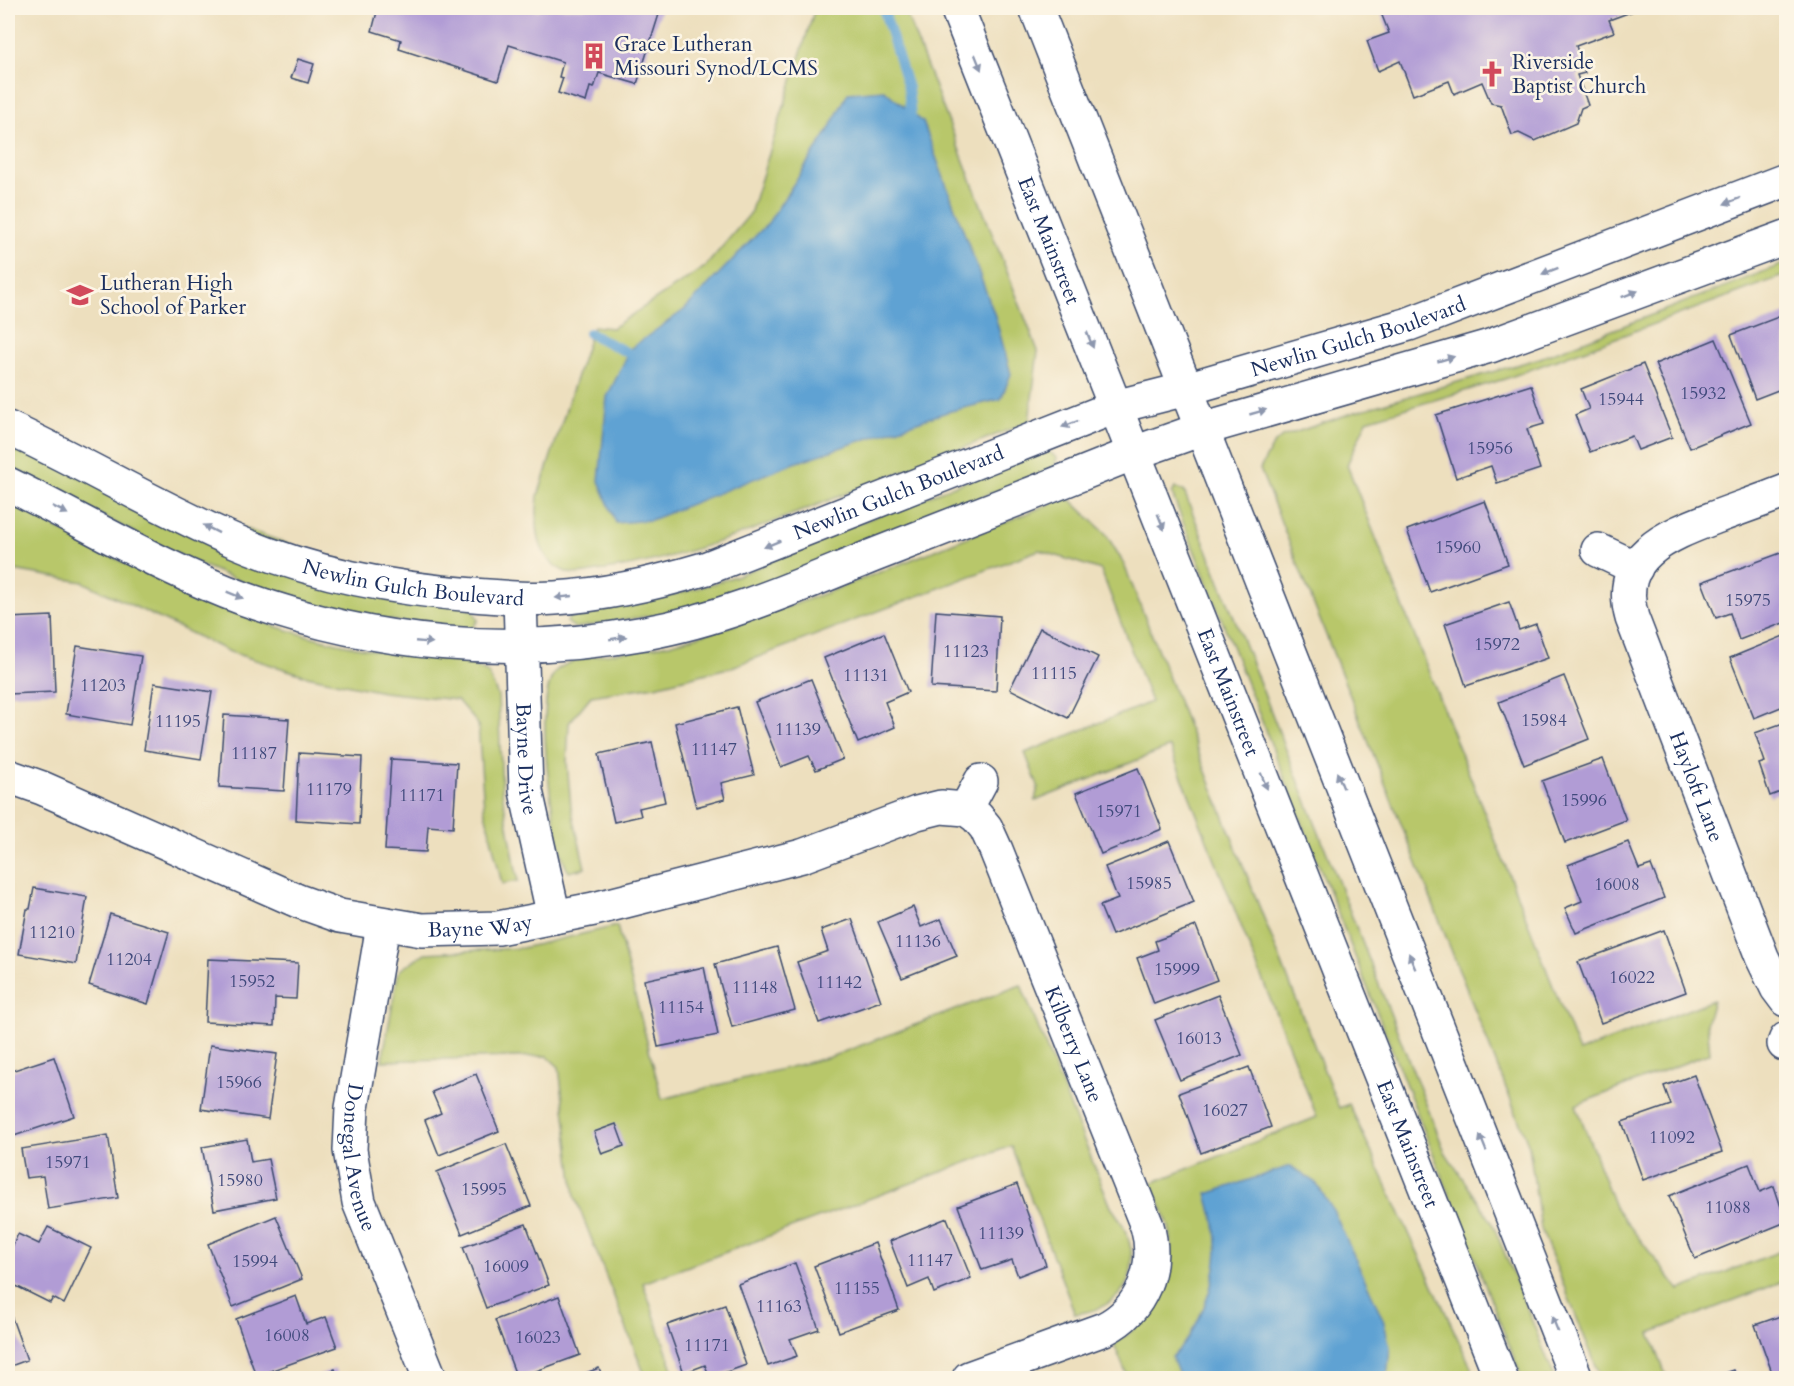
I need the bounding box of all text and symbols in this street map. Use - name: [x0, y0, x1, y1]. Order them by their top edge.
- place label: Grace Lutheran Missouri Synod/LCMS: [614, 30, 818, 83]
- building icon: Grace Lutheran Missouri Synod/LCMS: [579, 41, 609, 71]
- place label: Riverside Baptist Church: [1512, 48, 1647, 101]
- one-way arrow: [974, 53, 984, 71]
- church icon: Riverside Baptist Church: [1477, 59, 1507, 89]
- street label: East Mainstreet: [1011, 172, 1088, 309]
- one-way arrow: [1723, 197, 1741, 206]
- one-way arrow: [1541, 267, 1559, 276]
- place label: Lutheran High School of Parker: [100, 269, 247, 322]
- school or university icon: Lutheran High School of Parker: [65, 280, 95, 310]
- street label: Newlin Gulch Boulevard: [1247, 289, 1470, 384]
- one-way arrow: [1621, 289, 1639, 298]
- one-way arrow: [1085, 332, 1095, 350]
- one-way arrow: [1437, 354, 1455, 363]
- house number: 15932: [1680, 381, 1726, 406]
- house number: 15944: [1598, 387, 1644, 412]
- one-way arrow: [1250, 407, 1268, 416]
- one-way arrow: [1061, 420, 1079, 430]
- house number: 15956: [1467, 436, 1513, 461]
- street label: Newlin Gulch Boulevard: [789, 438, 1008, 547]
- one-way arrow: [52, 505, 69, 515]
- one-way arrow: [1157, 513, 1166, 531]
- one-way arrow: [203, 525, 220, 534]
- house number: 15960: [1435, 535, 1481, 560]
- one-way arrow: [763, 539, 781, 549]
- street label: Newlin Gulch Boulevard: [299, 552, 525, 613]
- house number: 15975: [1725, 588, 1771, 613]
- one-way arrow: [226, 591, 244, 600]
- one-way arrow: [555, 592, 574, 602]
- street label: East Mainstreet: [1190, 624, 1267, 761]
- house number: 15972: [1474, 632, 1520, 657]
- one-way arrow: [609, 633, 628, 642]
- one-way arrow: [414, 637, 433, 647]
- house number: 11123: [943, 639, 989, 664]
- house number: 11115: [1031, 661, 1077, 686]
- house number: 11131: [843, 663, 889, 688]
- house number: 11203: [80, 673, 126, 698]
- street label: Bayne Drive: [509, 702, 545, 818]
- house number: 15984: [1521, 708, 1567, 733]
- house number: 11195: [155, 709, 201, 734]
- house number: 11139: [775, 717, 821, 742]
- street label: Hayloft Lane: [1662, 727, 1731, 846]
- house number: 11147: [691, 737, 737, 762]
- house number: 11187: [231, 741, 277, 766]
- one-way arrow: [1335, 771, 1344, 789]
- one-way arrow: [1259, 773, 1269, 791]
- house number: 11179: [306, 777, 352, 802]
- house number: 11171: [399, 783, 445, 808]
- house number: 15996: [1561, 788, 1607, 813]
- house number: 15971: [1096, 799, 1142, 824]
- house number: 15985: [1126, 871, 1172, 896]
- house number: 16008: [1594, 872, 1640, 897]
- street label: Bayne Way: [427, 907, 535, 944]
- house number: 11210: [29, 920, 75, 945]
- house number: 11136: [895, 929, 941, 954]
- house number: 11204: [106, 947, 152, 972]
- one-way arrow: [1406, 952, 1416, 970]
- house number: 15999: [1154, 957, 1200, 982]
- house number: 16022: [1609, 965, 1655, 990]
- house number: 15952: [229, 969, 275, 994]
- house number: 11142: [816, 970, 862, 995]
- house number: 11148: [732, 975, 778, 1000]
- street label: Kilberry Lane: [1038, 982, 1110, 1107]
- house number: 11154: [658, 995, 704, 1020]
- house number: 16013: [1176, 1026, 1222, 1051]
- house number: 15966: [216, 1070, 262, 1095]
- street label: East Mainstreet: [1370, 1076, 1447, 1212]
- street label: Donegal Avenue: [335, 1081, 384, 1236]
- house number: 16027: [1202, 1098, 1248, 1123]
- house number: 11092: [1649, 1125, 1695, 1150]
- one-way arrow: [1478, 1133, 1488, 1151]
- house number: 15971: [45, 1150, 91, 1175]
- house number: 15980: [217, 1168, 263, 1193]
- house number: 15995: [461, 1177, 507, 1202]
- house number: 11088: [1705, 1195, 1751, 1220]
- house number: 11139: [978, 1221, 1024, 1246]
- house number: 11147: [907, 1248, 953, 1273]
- house number: 15994: [232, 1249, 278, 1274]
- house number: 16009: [483, 1254, 529, 1279]
- house number: 11155: [834, 1276, 880, 1301]
- house number: 11163: [756, 1294, 802, 1319]
- one-way arrow: [1549, 1315, 1559, 1333]
- house number: 16008: [264, 1323, 310, 1348]
- house number: 16023: [515, 1325, 561, 1350]
- house number: 11171: [684, 1333, 730, 1358]

